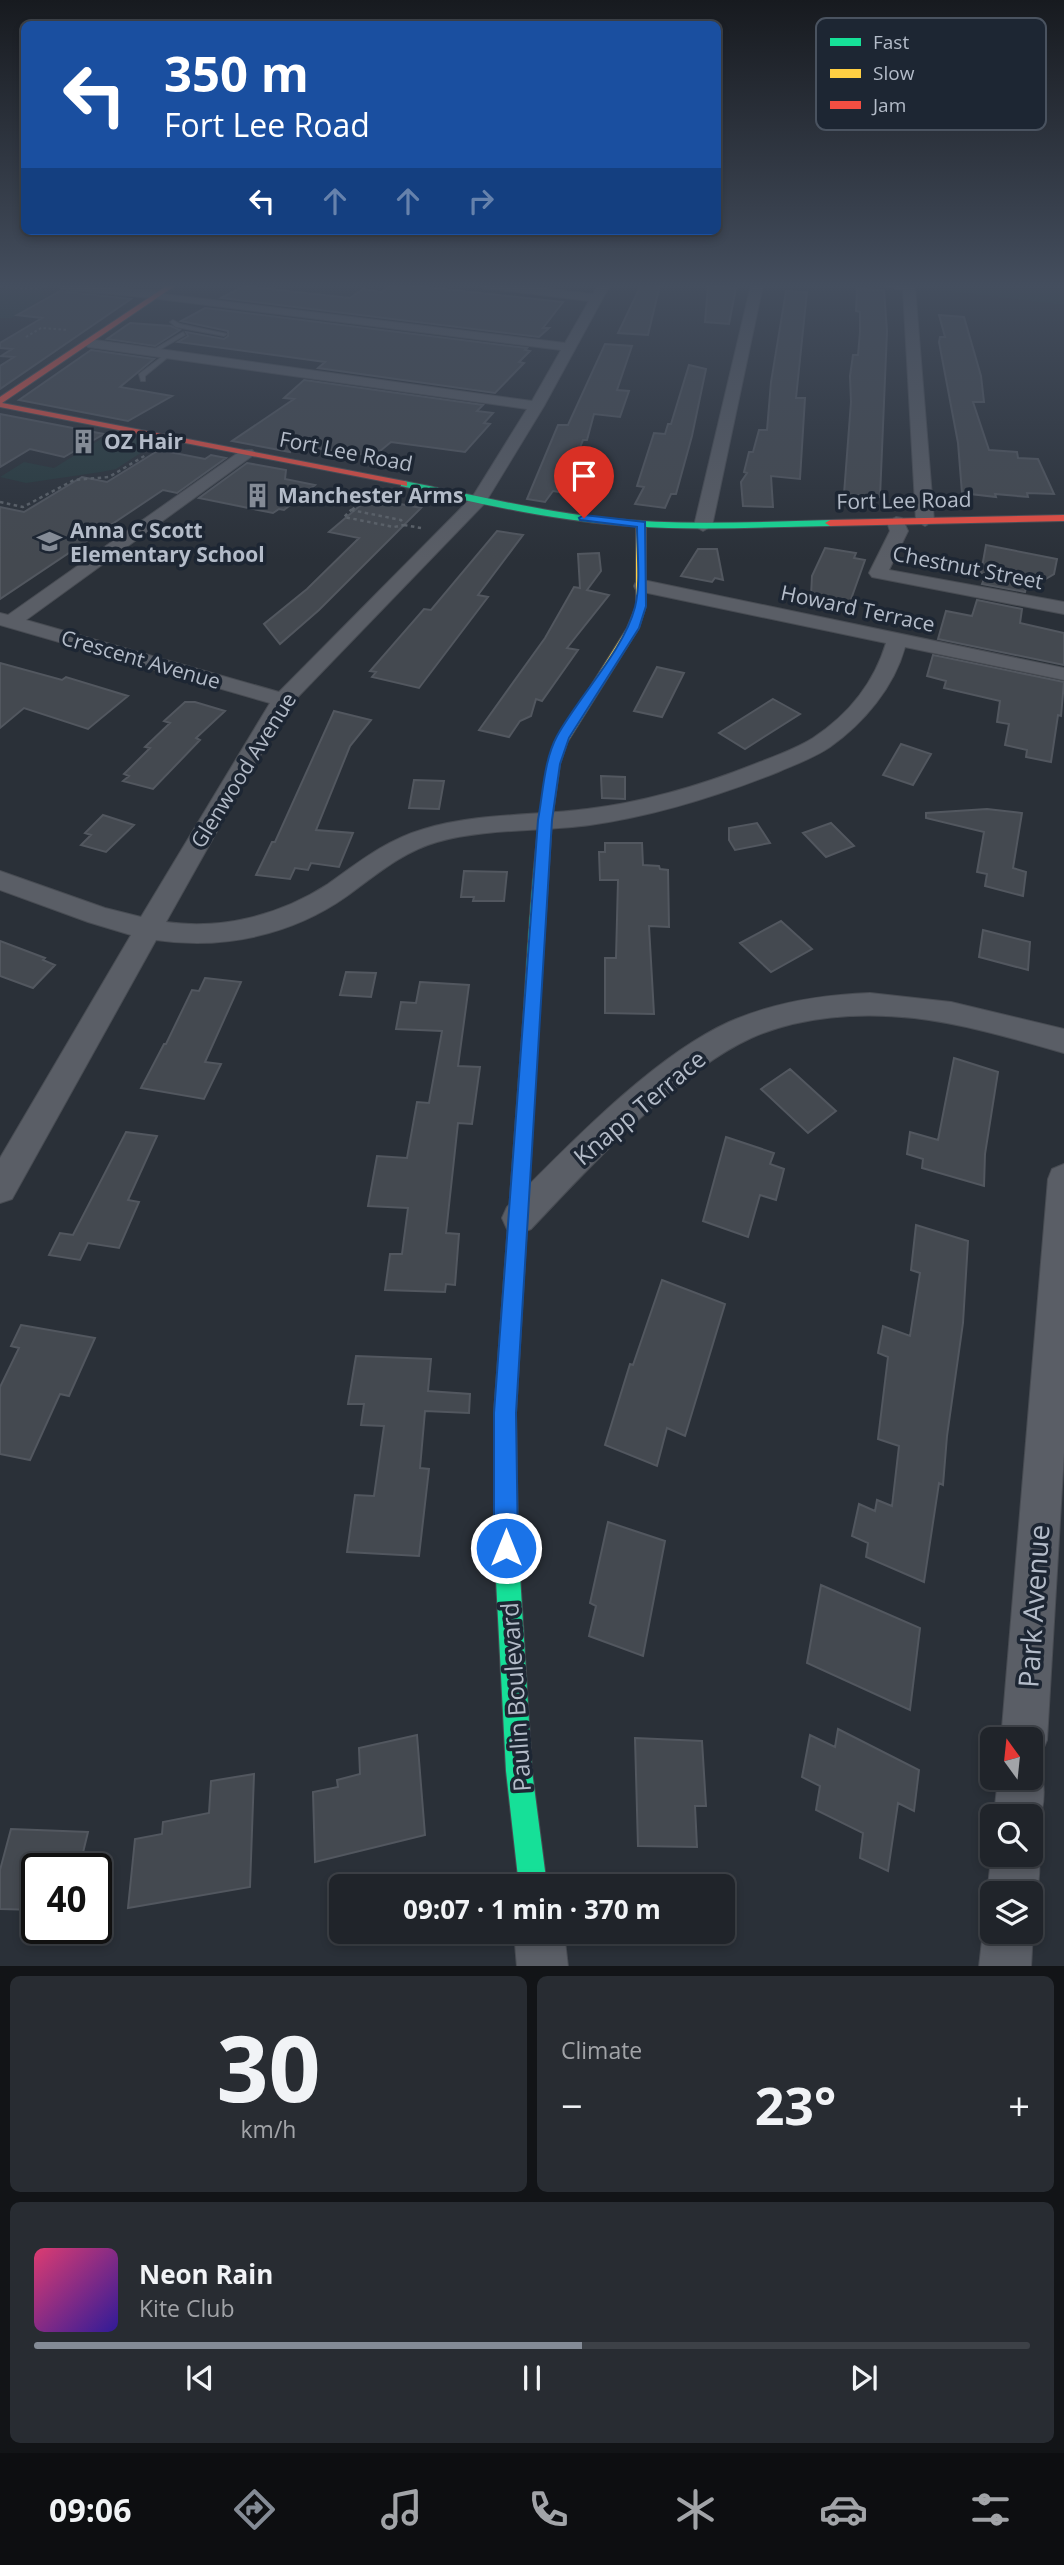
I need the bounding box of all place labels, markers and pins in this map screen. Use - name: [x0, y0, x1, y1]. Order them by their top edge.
- building icon: OZ Hair: [70, 427, 98, 455]
- place label: OZ Hair: [104, 427, 183, 455]
- pin: [554, 446, 614, 518]
- building icon: Manchester Arms: [244, 481, 272, 509]
- place label: Manchester Arms: [278, 481, 463, 509]
- place label: Anna C Scott Elementary School: [70, 516, 265, 568]
- school or university icon: Anna C Scott Elementary School: [36, 528, 64, 556]

